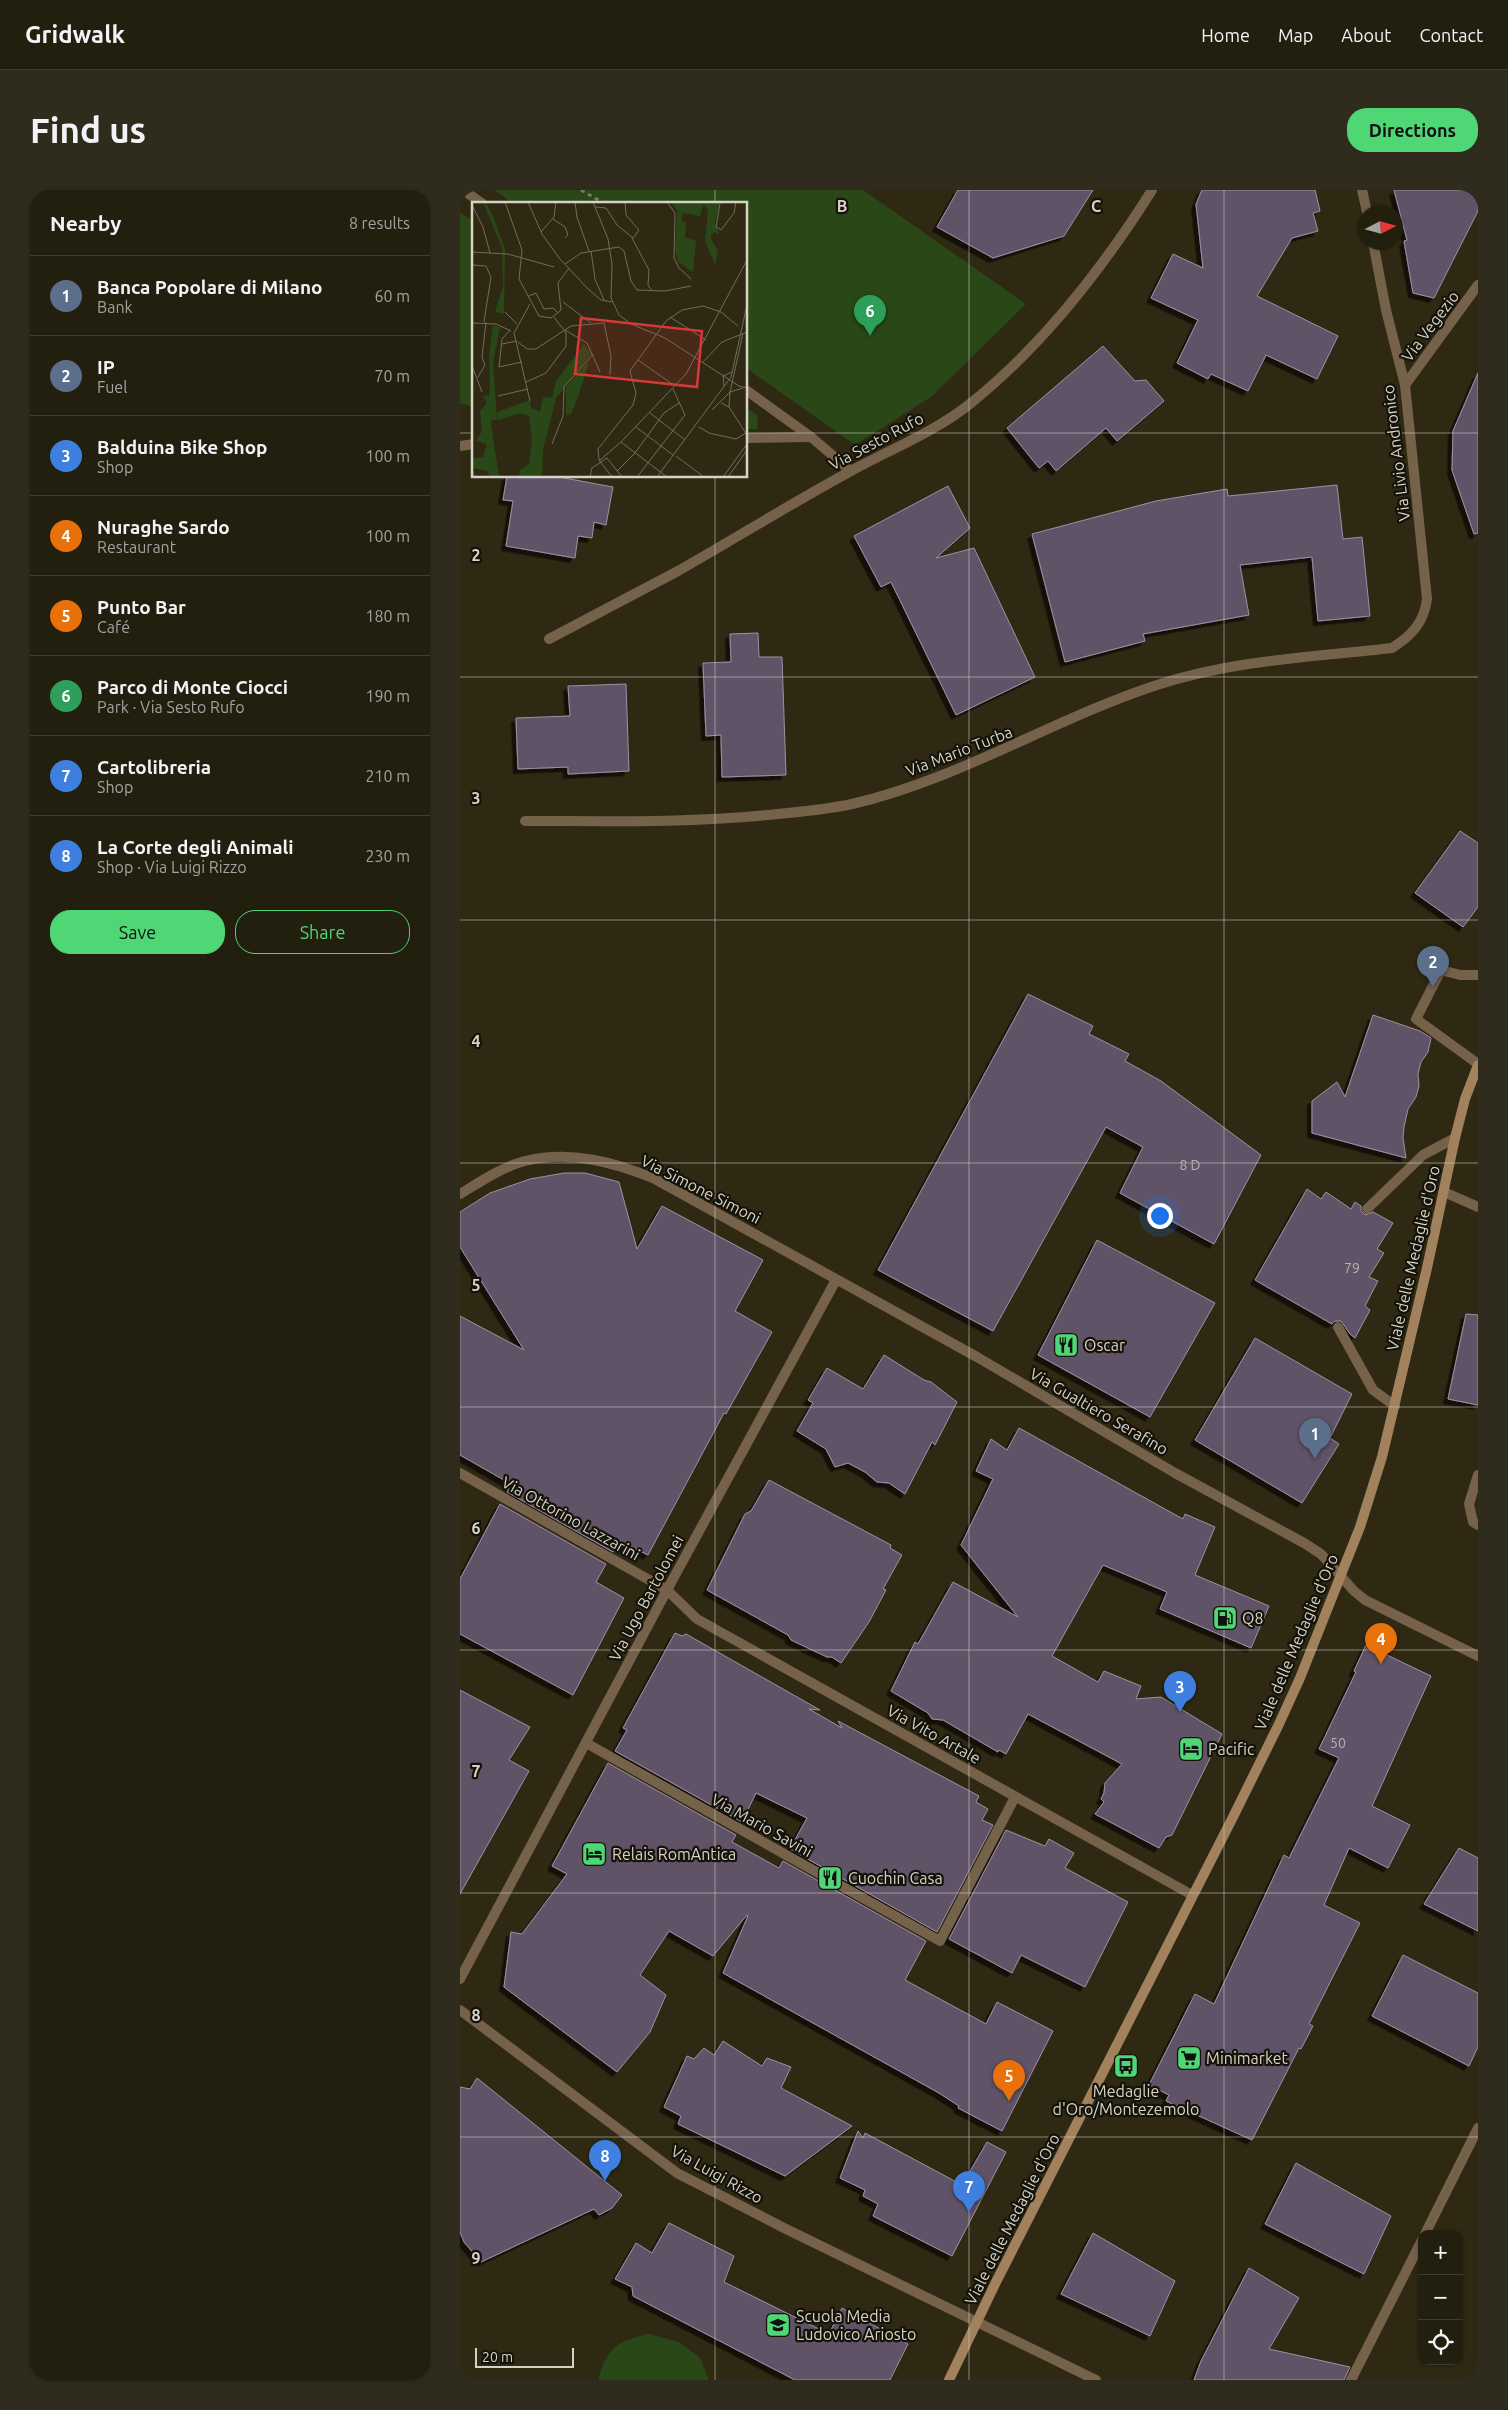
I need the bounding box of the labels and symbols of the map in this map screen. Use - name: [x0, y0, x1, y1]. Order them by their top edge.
- text: B: [837, 197, 847, 215]
- text: C: [1091, 197, 1101, 215]
- inset map: [472, 202, 748, 478]
- north arrow: [1358, 205, 1403, 250]
- street label: Via Vegezio: [1398, 287, 1462, 365]
- pin: 6: [854, 295, 886, 336]
- street label: Via Livio Andronico: [1379, 384, 1413, 522]
- street label: Via Sesto Rufo: [826, 409, 926, 473]
- text: 2: [471, 546, 481, 564]
- street label: Via Mario Turba: [903, 722, 1015, 780]
- text: 3: [471, 789, 481, 807]
- pin: 2: [1417, 946, 1449, 987]
- text: 4: [471, 1032, 481, 1050]
- street label: Via Simone Simoni: [638, 1151, 764, 1227]
- house number: 8 D: [1180, 1157, 1201, 1173]
- street label: Viale delle Medaglie d'Oro: [1383, 1164, 1443, 1352]
- your location: [1147, 1203, 1173, 1229]
- house number: 79: [1344, 1260, 1360, 1276]
- text: 5: [471, 1276, 481, 1294]
- restaurant icon: Oscar: [1053, 1332, 1079, 1358]
- place label: Oscar: [1084, 1336, 1125, 1354]
- street label: Via Gualtiero Serafino: [1027, 1364, 1171, 1458]
- pin: 1: [1299, 1418, 1331, 1459]
- street label: Via Ottorino Lazzarini: [499, 1473, 643, 1563]
- text: 6: [471, 1519, 481, 1537]
- street label: Via Ugo Bartolomei: [605, 1532, 687, 1664]
- street label: Viale delle Medaglie d'Oro: [1251, 1551, 1341, 1733]
- fuel station icon: Q8: [1212, 1605, 1238, 1631]
- place label: Q8: [1242, 1609, 1263, 1627]
- pin: 4: [1365, 1623, 1397, 1664]
- pin: 3: [1164, 1671, 1196, 1712]
- street label: Via Vito Artale: [884, 1701, 984, 1767]
- house number: 50: [1330, 1735, 1346, 1751]
- hotel icon: Pacific: [1178, 1736, 1204, 1762]
- place label: Pacific: [1208, 1740, 1255, 1758]
- text: 7: [471, 1762, 481, 1780]
- street label: Via Mario Savini: [708, 1790, 816, 1860]
- hotel icon: Relais RomAntica: [581, 1841, 607, 1867]
- place label: Relais RomAntica: [612, 1845, 736, 1863]
- restaurant icon: Cuochin Casa: [817, 1865, 843, 1891]
- place label: Cuochin Casa: [848, 1869, 943, 1887]
- text: 8: [471, 2006, 481, 2024]
- supermarket icon: Minimarket: [1176, 2045, 1202, 2071]
- place label: Minimarket: [1206, 2049, 1289, 2067]
- bus stop icon: Medaglie d'Oro/Montezemolo: [1113, 2053, 1139, 2079]
- pin: 5: [993, 2060, 1025, 2101]
- place label: Medaglie d'Oro/Montezemolo: [1053, 2082, 1199, 2118]
- street label: Viale delle Medaglie d'Oro: [961, 2130, 1063, 2308]
- pin: 8: [589, 2140, 621, 2181]
- street label: Via Luigi Rizzo: [668, 2141, 766, 2207]
- pin: 7: [953, 2171, 985, 2212]
- text: 9: [471, 2249, 481, 2267]
- place label: Scuola Media Ludovico Ariosto: [796, 2307, 916, 2343]
- school or university icon: Scuola Media Ludovico Ariosto: [765, 2312, 791, 2338]
- scale bar: [475, 2345, 574, 2368]

